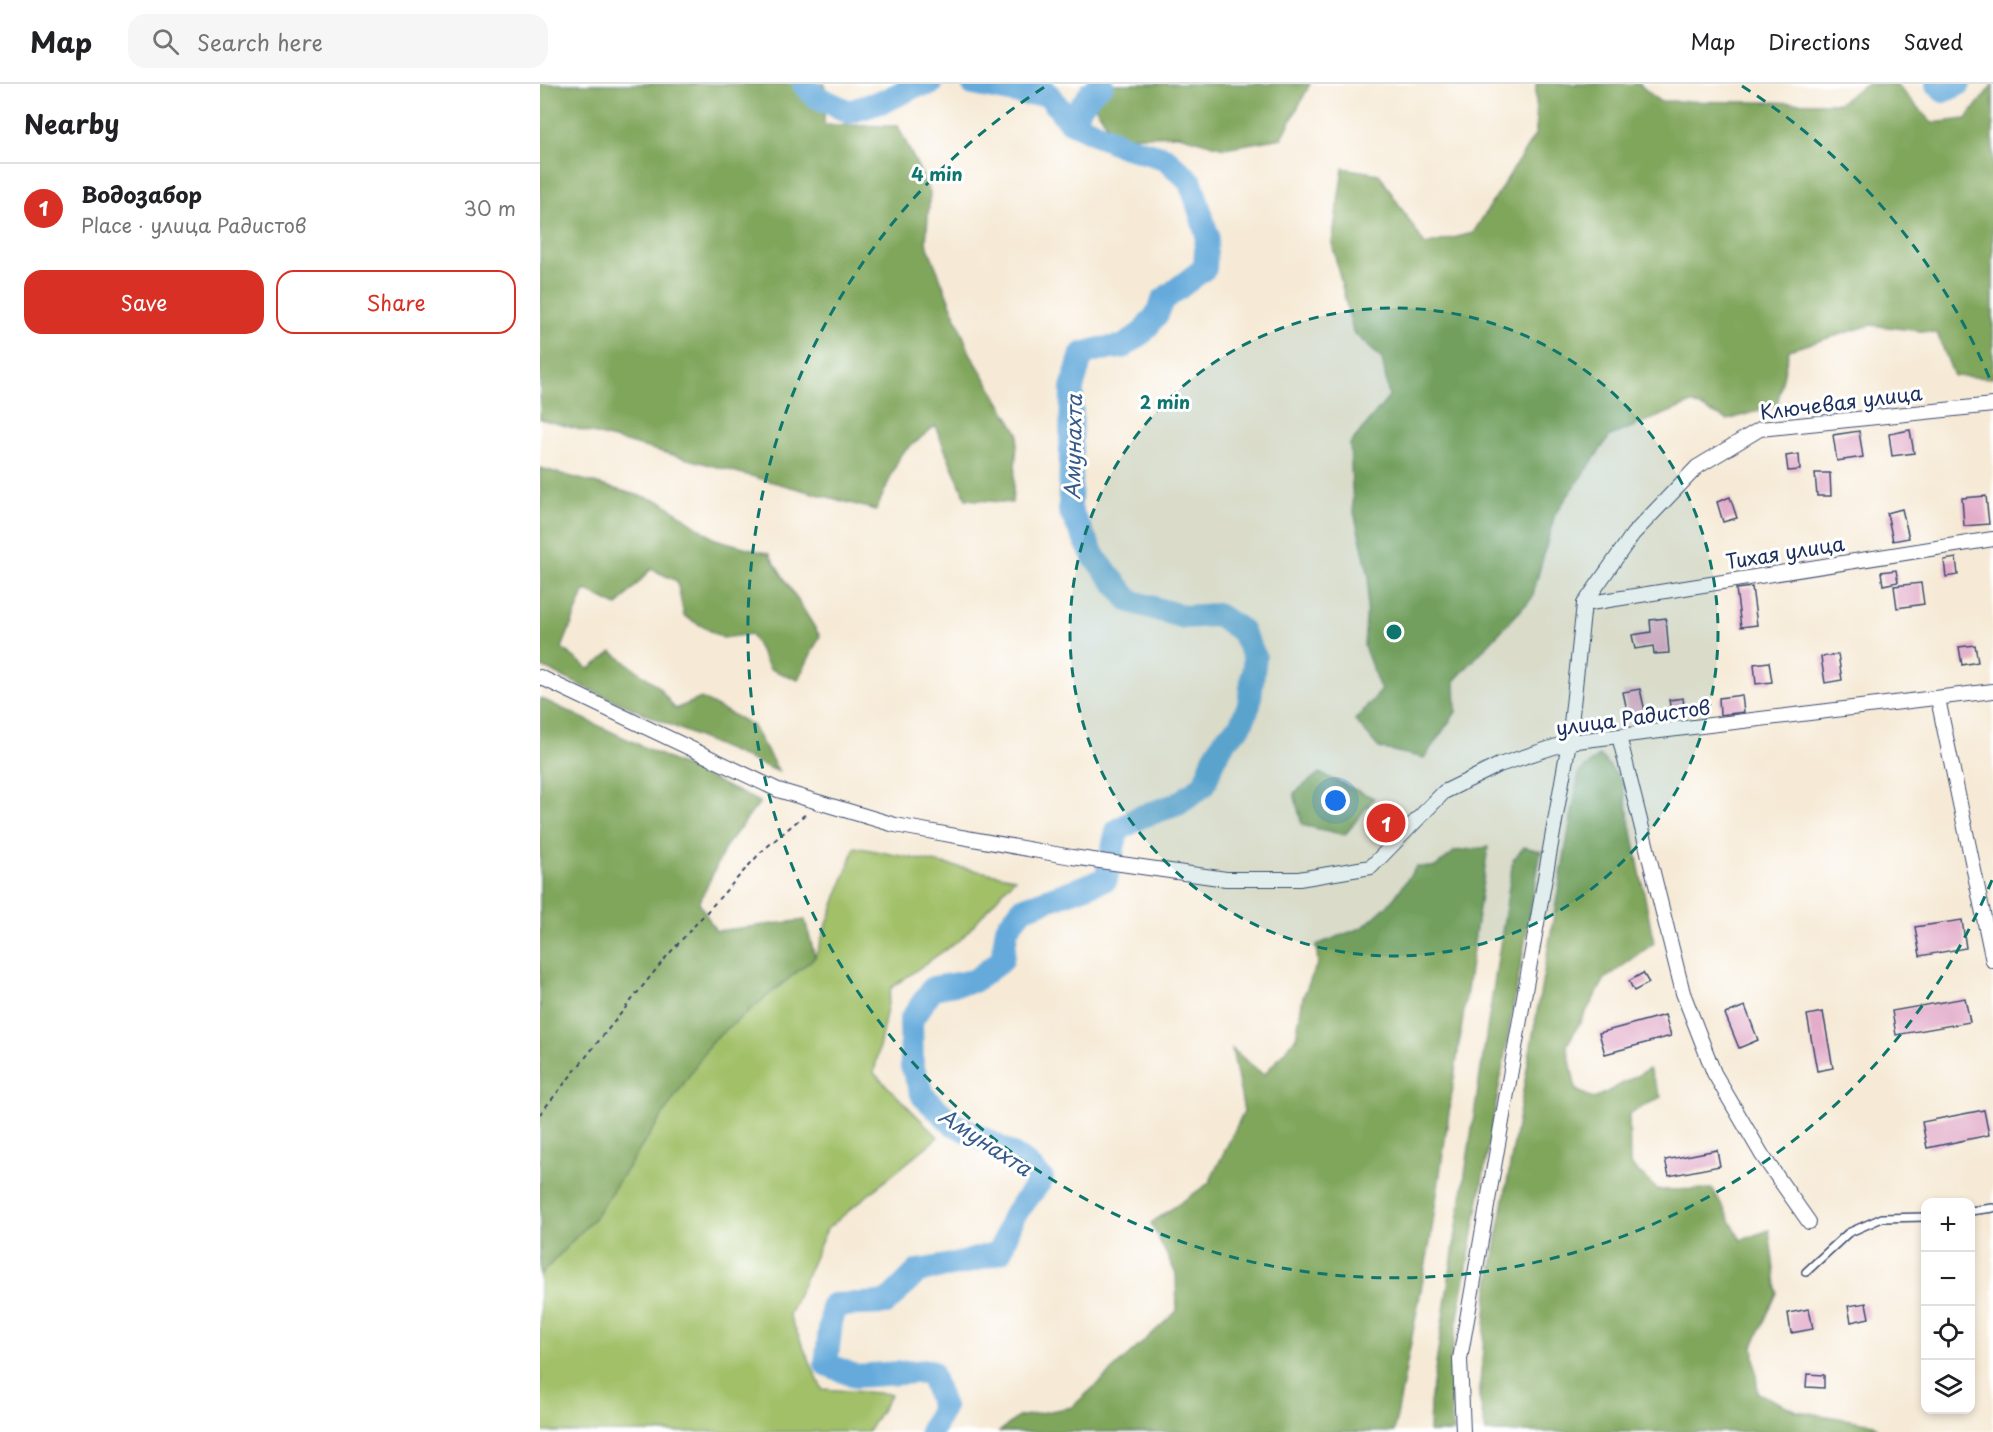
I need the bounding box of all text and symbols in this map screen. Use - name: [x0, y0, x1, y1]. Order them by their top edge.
- search box: [128, 14, 548, 68]
- text: Map: [30, 20, 92, 63]
- icon: search: [149, 25, 182, 58]
- text: Search here: [197, 25, 323, 58]
- text: Map: [1690, 25, 1735, 57]
- text: Directions: [1768, 25, 1870, 57]
- text: Saved: [1903, 25, 1963, 57]
- text: Nearby: [24, 104, 119, 143]
- text: 4 min: [911, 160, 963, 187]
- text: Водозабор: [81, 177, 202, 210]
- text: 1: [39, 193, 48, 223]
- text: 30 m: [463, 193, 516, 223]
- text: Place · улица Радистов: [81, 210, 306, 240]
- button: Save: [24, 270, 264, 334]
- button: Share: [276, 270, 516, 334]
- street label: Ключевая улица: [1758, 377, 1924, 427]
- text: 2 min: [1140, 388, 1190, 415]
- water label: Амунахта: [1055, 393, 1089, 500]
- street label: Тихая улица: [1723, 528, 1847, 576]
- centre of rings: [1384, 622, 1404, 642]
- street label: улица Радистов: [1554, 691, 1712, 743]
- your location: [1321, 786, 1350, 815]
- pin: 1: [1366, 800, 1406, 846]
- water label: Амунахта: [933, 1099, 1039, 1183]
- map controls: [1921, 1198, 1975, 1414]
- button: +: [1921, 1198, 1975, 1252]
- button: −: [1921, 1252, 1975, 1306]
- button: locate: [1921, 1306, 1975, 1360]
- button: layers: [1921, 1360, 1975, 1414]

